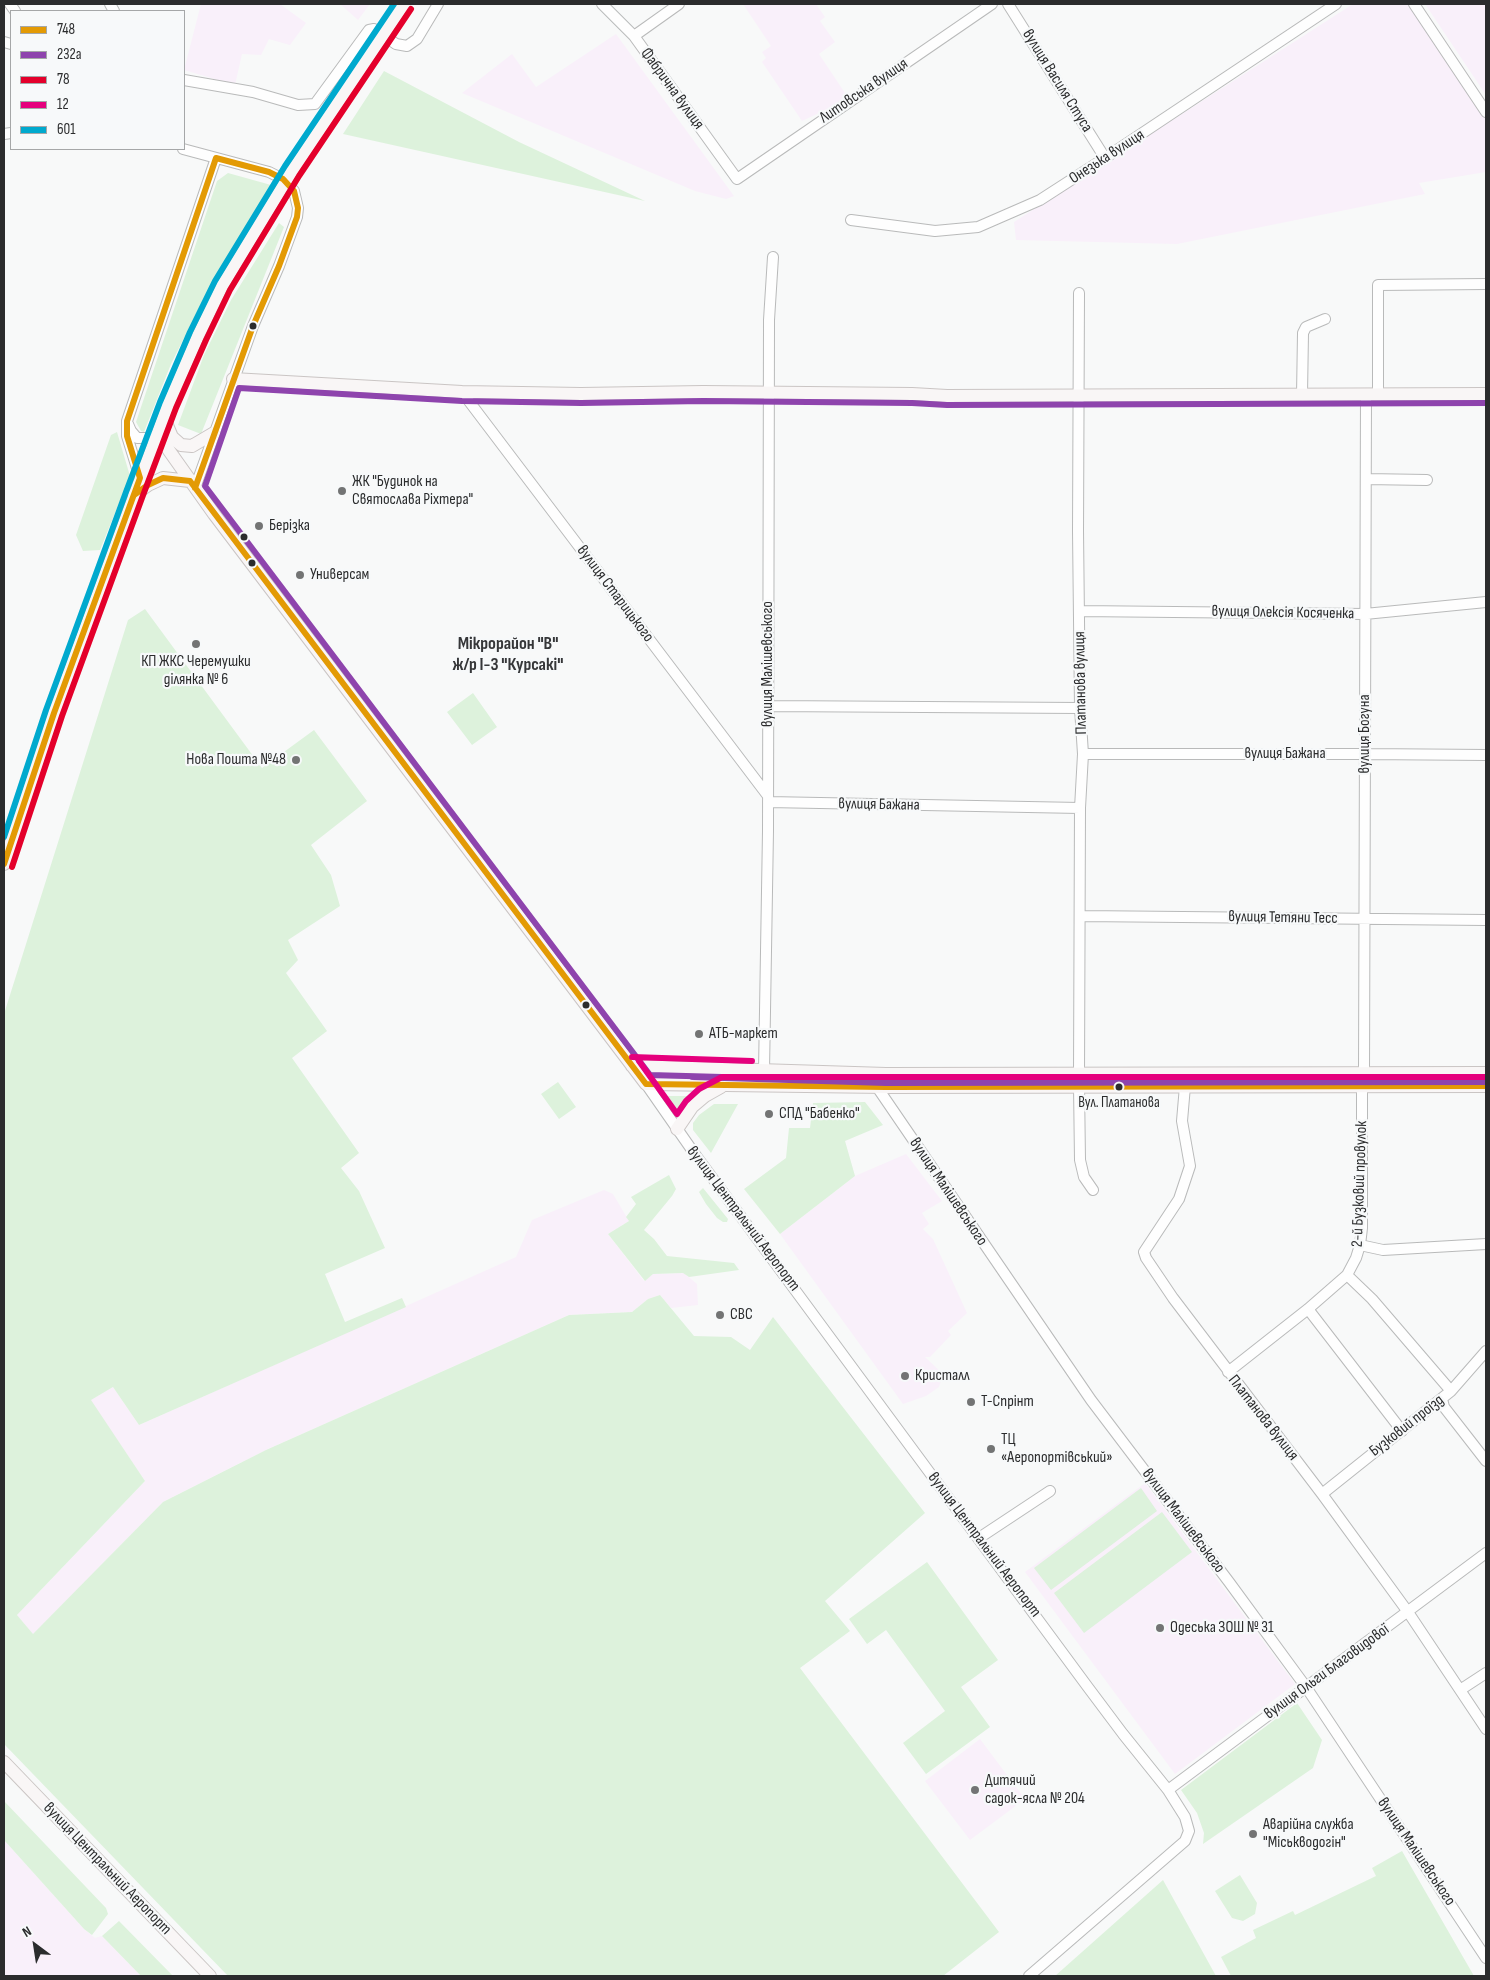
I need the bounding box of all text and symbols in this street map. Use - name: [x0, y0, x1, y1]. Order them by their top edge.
- legend: [10, 10, 185, 150]
- text: 748: [57, 20, 75, 39]
- street label: вулиця Василя Стуса: [1018, 26, 1096, 136]
- text: 232а: [57, 45, 81, 64]
- street label: Фабрична вулиця: [636, 45, 708, 133]
- street label: Литовська вулиця: [816, 54, 912, 128]
- text: 78: [57, 70, 70, 89]
- text: 12: [57, 95, 69, 114]
- text: 601: [57, 120, 76, 139]
- street label: Онезька вулиця: [1066, 126, 1148, 188]
- unlabelled marker: [248, 321, 258, 331]
- place label: ЖК "Будинок на Святослава Ріхтера": [352, 472, 473, 510]
- marker: ЖК "Будинок на Святослава Ріхтера": [336, 485, 348, 497]
- place label: Берізка: [269, 516, 310, 536]
- marker: Берізка: [253, 520, 265, 532]
- unlabelled marker: [239, 532, 249, 542]
- street label: вулиця Старицького: [572, 542, 658, 646]
- unlabelled marker: [247, 558, 257, 568]
- place label: Универсам: [310, 565, 369, 585]
- marker: Универсам: [294, 569, 306, 581]
- street label: вулиця Малішевського: [758, 601, 778, 727]
- street label: вулиця Олексія Косяченка: [1212, 602, 1354, 624]
- street label: Платанова вулиця: [1071, 631, 1091, 735]
- district label: Мікрорайон "В" ж/р I-3 "Курсакі": [453, 633, 563, 676]
- marker: КП ЖКС Черемушки ділянка № 6: [190, 638, 202, 650]
- place label: КП ЖКС Черемушки ділянка № 6: [141, 652, 251, 690]
- street label: вулиця Богуна: [1355, 694, 1375, 774]
- street label: вулиця Бажана: [1244, 744, 1326, 764]
- place label: Нова Пошта №48: [186, 750, 286, 770]
- marker: Нова Пошта №48: [290, 754, 302, 766]
- street label: вулиця Бажана: [838, 795, 920, 815]
- street label: вулиця Тетяни Тесс: [1228, 907, 1338, 929]
- unlabelled marker: [581, 1000, 591, 1010]
- place label: АТБ-маркет: [709, 1024, 778, 1044]
- marker: АТБ-маркет: [693, 1028, 705, 1040]
- marker: Вул. Платанова: [1114, 1082, 1124, 1092]
- place label: Вул. Платанова: [1078, 1094, 1160, 1112]
- place label: СПД "Бабенко": [779, 1104, 860, 1124]
- marker: СПД "Бабенко": [763, 1108, 775, 1120]
- street label: 2-й Бузковий провулок: [1348, 1120, 1372, 1248]
- street label: вулиця Малішевського: [905, 1134, 991, 1250]
- street label: вулиця Центральний Аеропорт: [682, 1143, 804, 1295]
- place label: СВС: [730, 1305, 753, 1325]
- marker: СВС: [714, 1309, 726, 1321]
- place label: Кристалл: [915, 1366, 970, 1386]
- marker: Кристалл: [899, 1370, 911, 1382]
- street label: Платанова вулиця: [1224, 1371, 1302, 1465]
- street label: Бузковий проїзд: [1366, 1391, 1448, 1461]
- place label: Т-Спрінт: [981, 1392, 1034, 1412]
- marker: Т-Спрінт: [965, 1396, 977, 1408]
- place label: ТЦ «Аеропортівський»: [1001, 1430, 1113, 1468]
- marker: ТЦ «Аеропортівський»: [985, 1443, 997, 1455]
- street label: вулиця Малішевського: [1137, 1465, 1229, 1577]
- street label: вулиця Центральний Аеропорт: [923, 1469, 1045, 1621]
- place label: Одеська ЗОШ № 31: [1170, 1618, 1274, 1638]
- street label: вулиця Ольги Благовидової: [1261, 1620, 1393, 1724]
- marker: Одеська ЗОШ № 31: [1154, 1622, 1166, 1634]
- place label: Дитячий садок-ясла № 204: [985, 1771, 1085, 1809]
- marker: Дитячий садок-ясла № 204: [969, 1784, 981, 1796]
- street label: вулиця Малішевського: [1373, 1794, 1459, 1910]
- street label: вулиця Центральний Аеропорт: [39, 1799, 175, 1939]
- place label: Аварійна служба "Міськводогін": [1263, 1815, 1354, 1853]
- marker: Аварійна служба "Міськводогін": [1247, 1828, 1259, 1840]
- north arrow: [10, 1920, 60, 1970]
- text: N: [19, 1923, 35, 1941]

